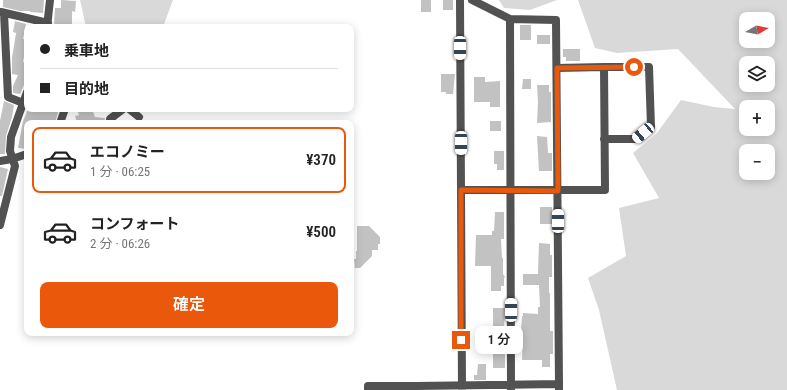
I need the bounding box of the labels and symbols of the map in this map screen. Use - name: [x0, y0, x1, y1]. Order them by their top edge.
- north arrow: [739, 12, 775, 48]
- car: [454, 36, 466, 60]
- route start: [625, 58, 643, 76]
- car: [630, 121, 656, 145]
- car: [455, 131, 467, 155]
- car: [552, 209, 564, 233]
- car: [505, 298, 517, 322]
- callout: 1 分: [475, 326, 523, 354]
- route end: [452, 331, 470, 349]

